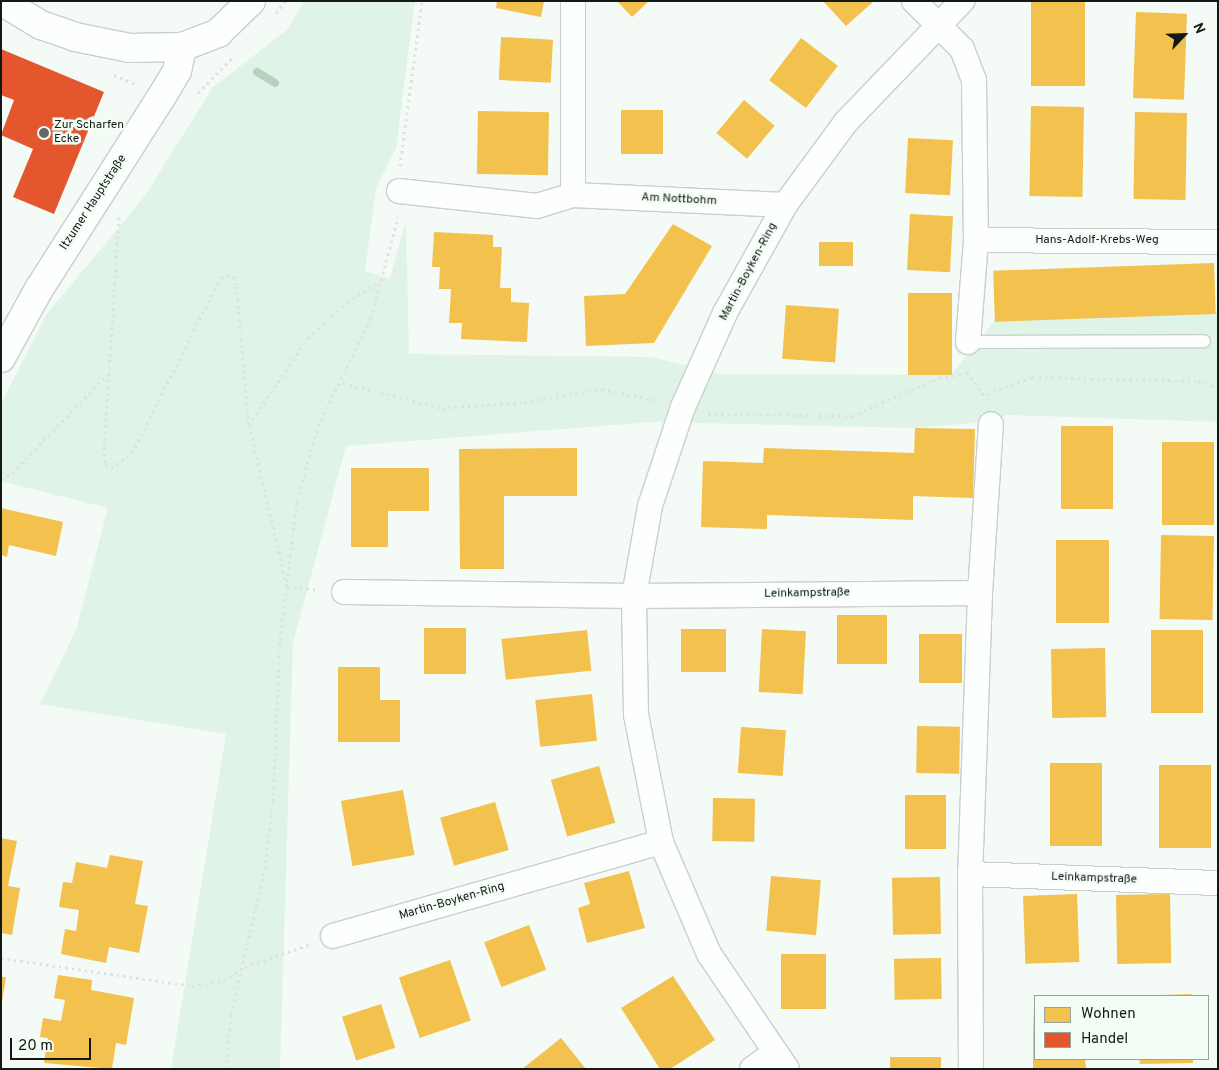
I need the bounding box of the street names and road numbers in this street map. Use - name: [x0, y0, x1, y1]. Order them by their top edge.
- street label: Itzumer Hauptstraße: [58, 153, 130, 253]
- street label: Am Nottbohm: [641, 191, 717, 209]
- street label: Martin-Boyken-Ring: [717, 220, 781, 324]
- street label: Hans-Adolf-Krebs-Weg: [1035, 234, 1159, 248]
- street label: Leinkampstraße: [764, 586, 850, 602]
- street label: Leinkampstraße: [1051, 870, 1137, 888]
- street label: Martin-Boyken-Ring: [398, 880, 506, 924]

